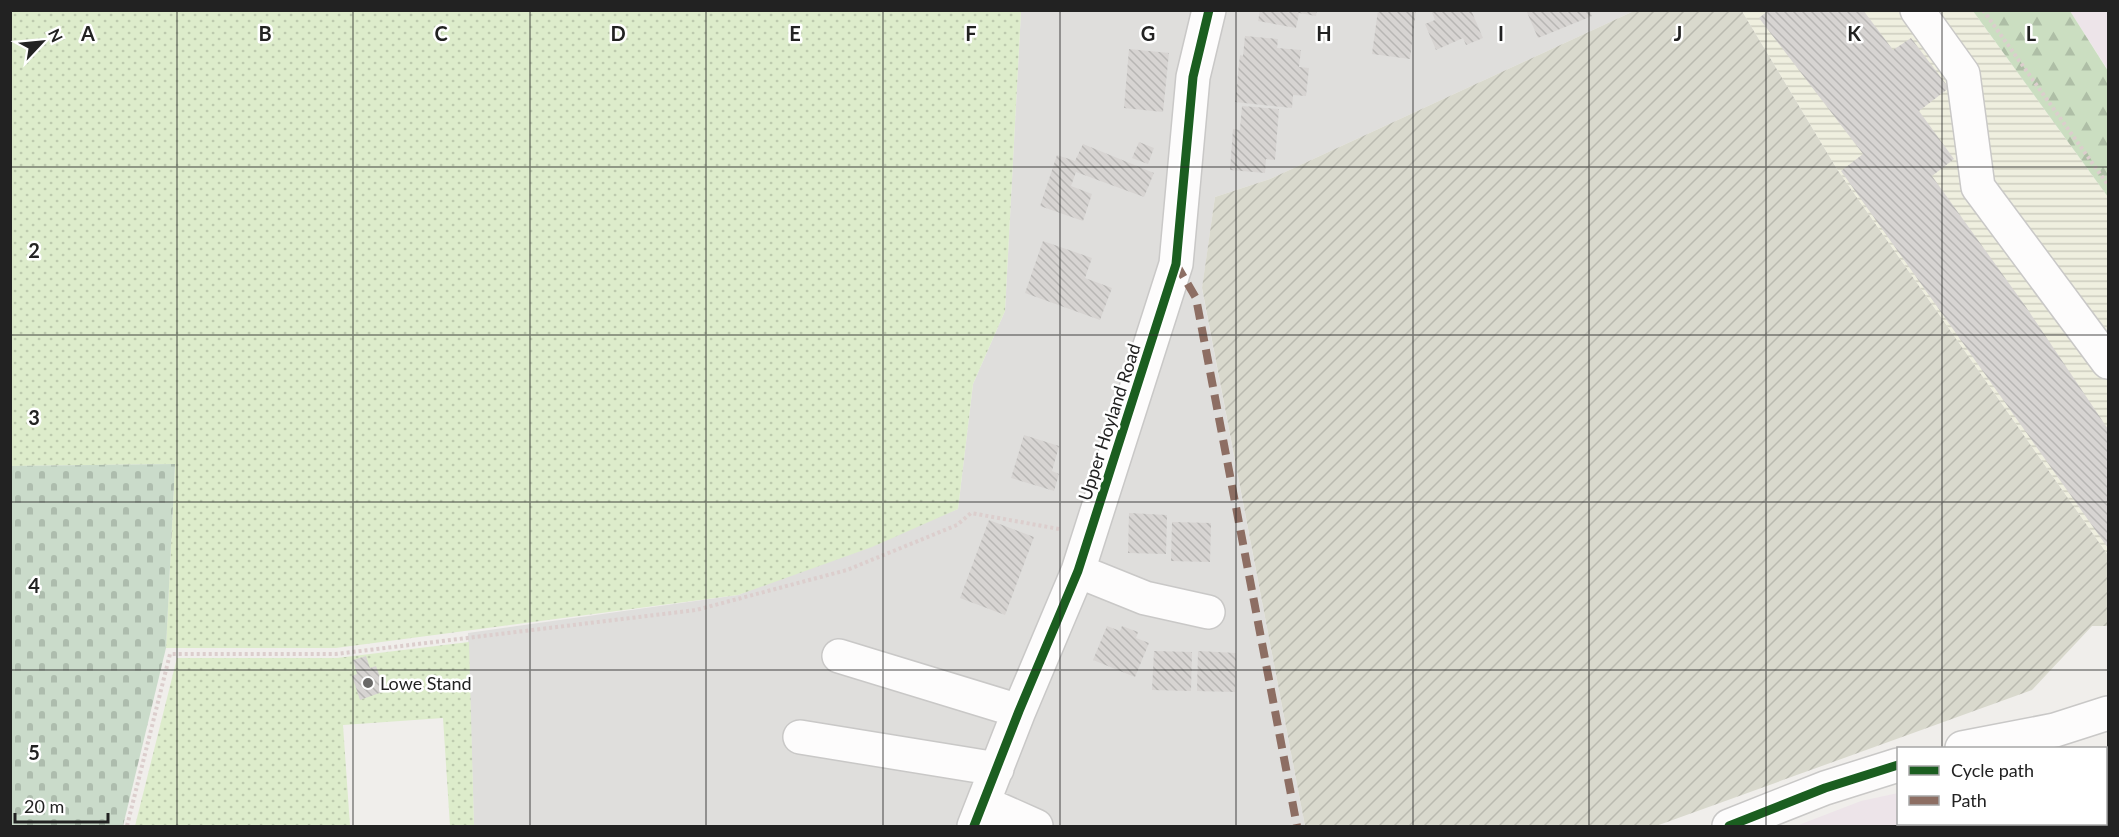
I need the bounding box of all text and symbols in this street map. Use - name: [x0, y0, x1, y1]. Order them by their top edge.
- north arrow: [12, 12, 72, 72]
- text: A: [80, 21, 95, 45]
- text: B: [258, 21, 272, 45]
- text: C: [434, 21, 448, 45]
- text: D: [610, 21, 626, 45]
- text: E: [789, 21, 801, 45]
- text: F: [965, 21, 977, 45]
- text: G: [1141, 21, 1155, 45]
- text: H: [1316, 21, 1332, 45]
- text: I: [1498, 21, 1504, 45]
- text: J: [1674, 21, 1682, 45]
- text: K: [1847, 21, 1861, 45]
- text: L: [2026, 21, 2037, 45]
- text: N: [45, 26, 67, 45]
- text: 2: [28, 238, 40, 262]
- street label: Upper Hoyland Road: [1073, 341, 1145, 503]
- text: 3: [28, 405, 40, 429]
- text: 4: [28, 573, 40, 597]
- place label: Lowe Stand: [380, 672, 472, 694]
- marker: Lowe Stand: [361, 676, 375, 690]
- text: 5: [28, 740, 40, 764]
- legend: [1897, 747, 2107, 825]
- text: Cycle path: [1951, 759, 2034, 781]
- scale bar: [15, 786, 108, 824]
- text: Path: [1951, 789, 1987, 811]
- text: 20 m: [24, 795, 64, 817]

